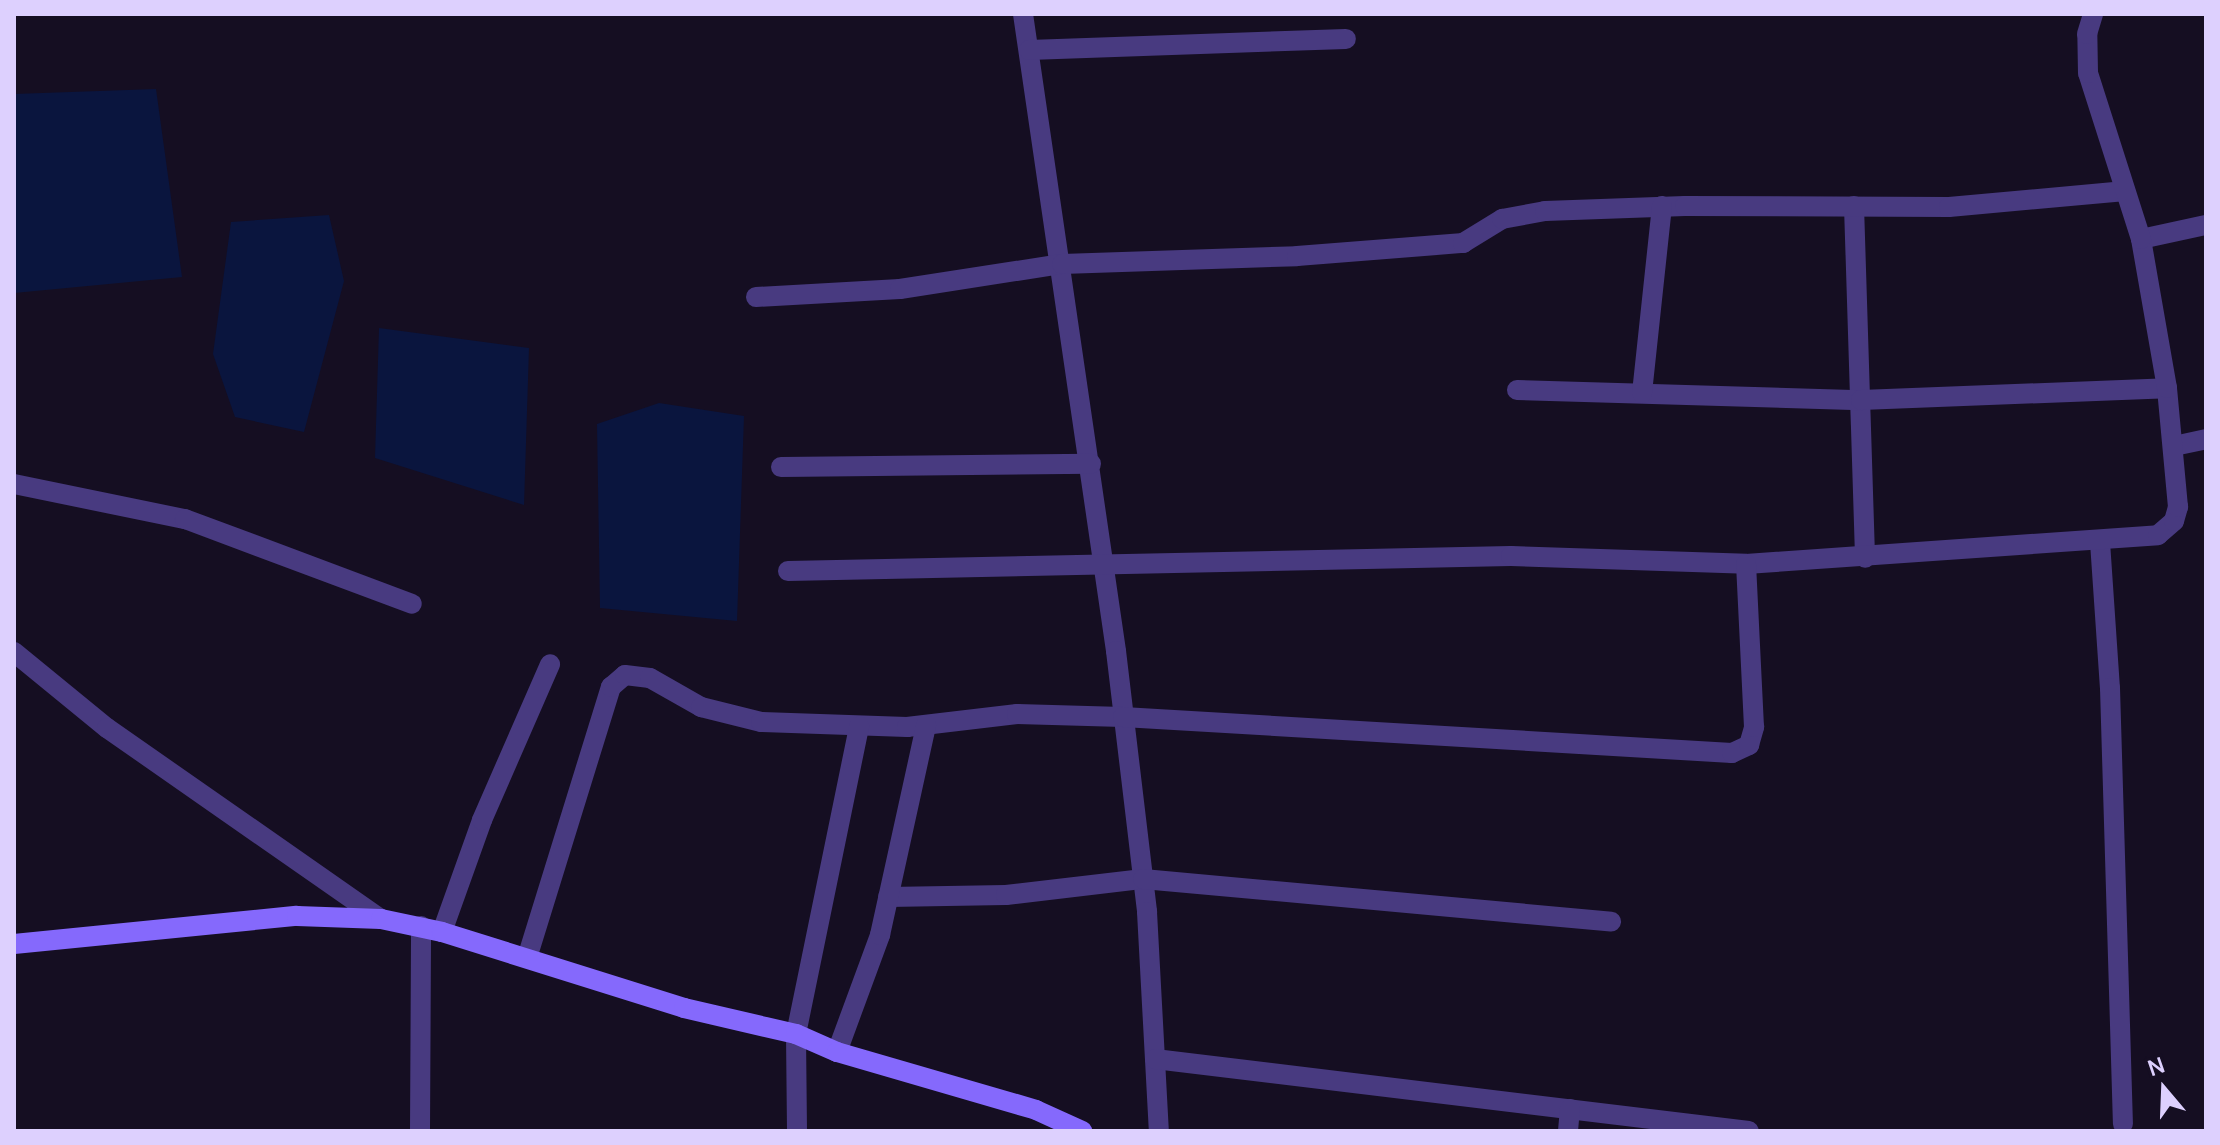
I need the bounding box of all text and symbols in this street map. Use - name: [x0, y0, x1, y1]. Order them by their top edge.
- north arrow: [2124, 1049, 2204, 1129]
- text: N: [2144, 1050, 2169, 1083]

